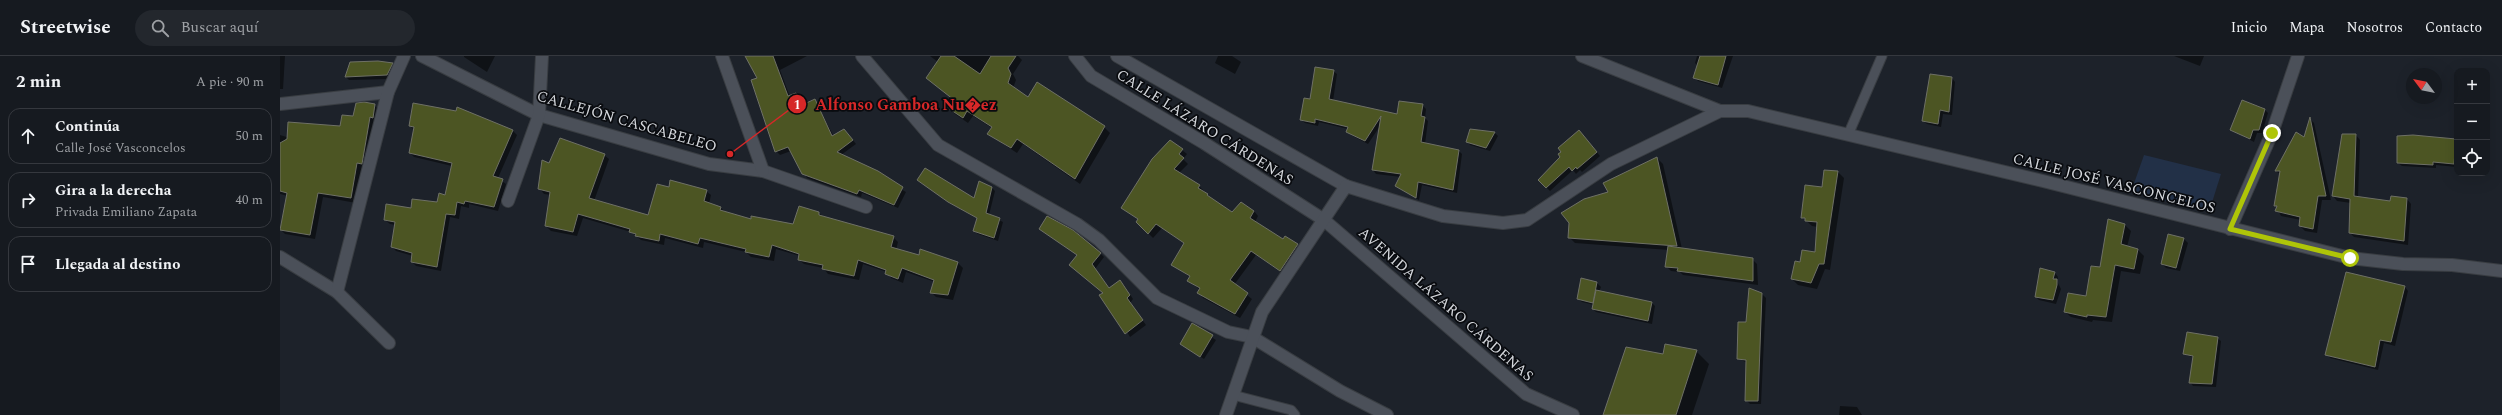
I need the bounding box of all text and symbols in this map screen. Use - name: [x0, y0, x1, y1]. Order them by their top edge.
- search box: [135, 10, 415, 46]
- text: Streetwise: [20, 13, 111, 42]
- text: Buscar aquí: [181, 16, 259, 39]
- icon: search: [149, 17, 171, 39]
- text: Inicio: [2231, 17, 2267, 38]
- text: Mapa: [2289, 17, 2324, 38]
- text: Nosotros: [2346, 17, 2403, 38]
- text: Contacto: [2425, 17, 2482, 38]
- street label: CALLE LÁZARO CÁRDENAS: [1112, 63, 1298, 192]
- north arrow: [2406, 68, 2442, 104]
- map controls: [2454, 68, 2490, 176]
- button: +: [2454, 68, 2490, 104]
- text: 2 min: [16, 69, 61, 95]
- text: A pie · 90 m: [196, 72, 264, 92]
- street label: CALLEJÓN CASCABELEO: [534, 85, 720, 158]
- callout: Alfonso Gamboa Nu�ez: [787, 90, 1004, 118]
- text: Alfonso Gamboa Nu�ez: [815, 93, 997, 117]
- text: 1: [794, 96, 800, 115]
- button: −: [2454, 104, 2490, 140]
- text: Continúa: [55, 115, 120, 138]
- route end: [2263, 124, 2281, 142]
- icon: ahead: [17, 125, 39, 147]
- text: 50 m: [236, 126, 263, 146]
- text: Calle José Vasconcelos: [55, 138, 186, 158]
- button: locate: [2454, 140, 2490, 176]
- street label: CALLE JOSÉ VASCONCELOS: [2010, 147, 2218, 220]
- text: Gira a la derecha: [55, 179, 171, 202]
- icon: right: [17, 189, 39, 211]
- text: 40 m: [236, 190, 263, 210]
- text: Privada Emiliano Zapata: [55, 202, 197, 222]
- street label: AVENIDA LÁZARO CÁRDENAS: [1353, 222, 1538, 387]
- route start: [2341, 249, 2359, 267]
- icon: arrive: [17, 253, 39, 275]
- text: Llegada al destino: [55, 253, 180, 276]

